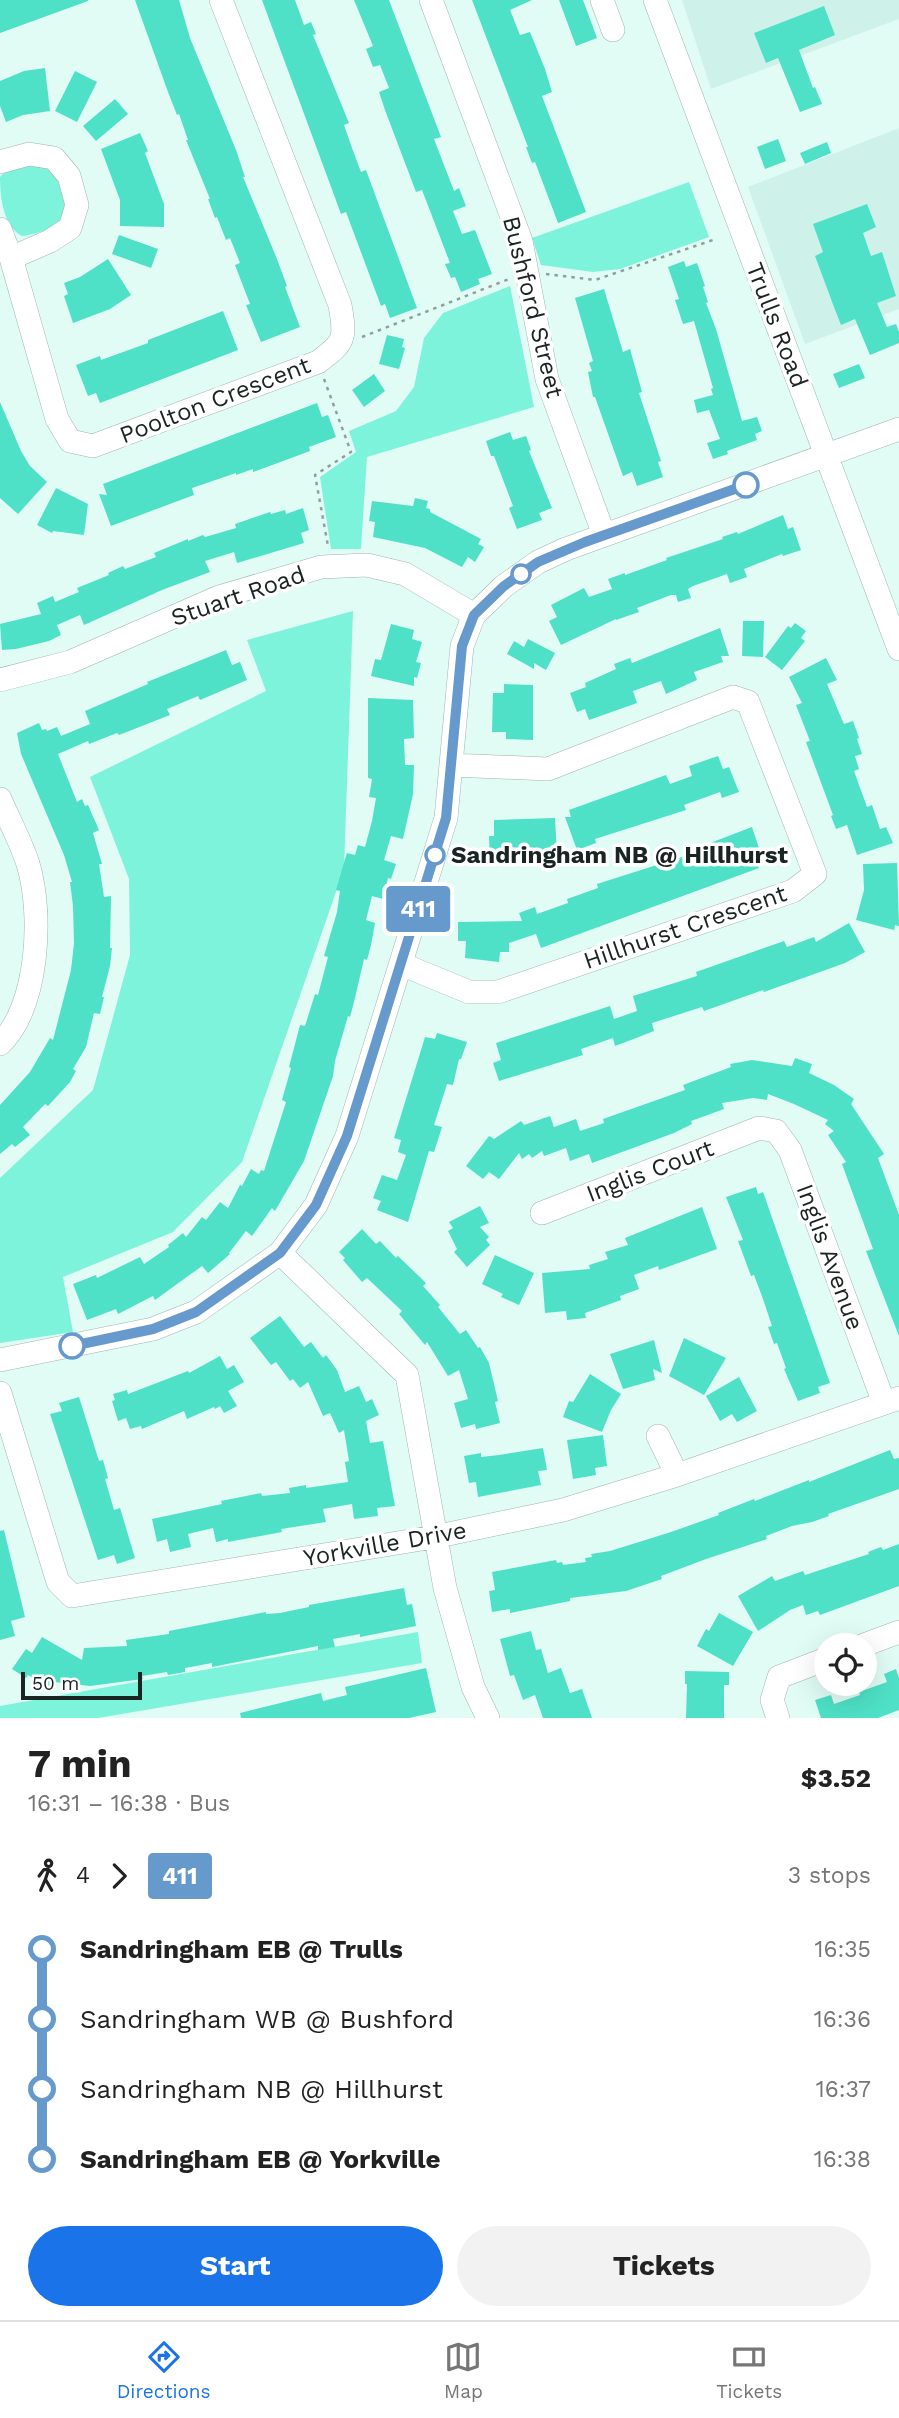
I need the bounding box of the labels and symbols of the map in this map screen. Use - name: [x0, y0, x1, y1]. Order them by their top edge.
- street label: Bushford Street: [497, 213, 569, 401]
- street label: Trulls Road: [740, 259, 814, 391]
- street label: Poolton Crescent: [116, 351, 314, 449]
- unlabelled marker: [733, 472, 759, 498]
- street label: Stuart Road: [167, 560, 309, 632]
- unlabelled marker: [511, 564, 531, 584]
- place label: Sandringham NB @ Hillhurst: [451, 841, 788, 869]
- marker: Sandringham NB @ Hillhurst: [425, 845, 445, 865]
- street label: Hillhurst Crescent: [580, 879, 790, 975]
- line badge: 411: [378, 886, 458, 932]
- street label: Inglis Court: [582, 1134, 718, 1208]
- street label: Inglis Avenue: [791, 1180, 869, 1334]
- unlabelled marker: [59, 1333, 85, 1359]
- street label: Yorkville Drive: [301, 1516, 469, 1572]
- scale bar: [21, 1669, 142, 1701]

